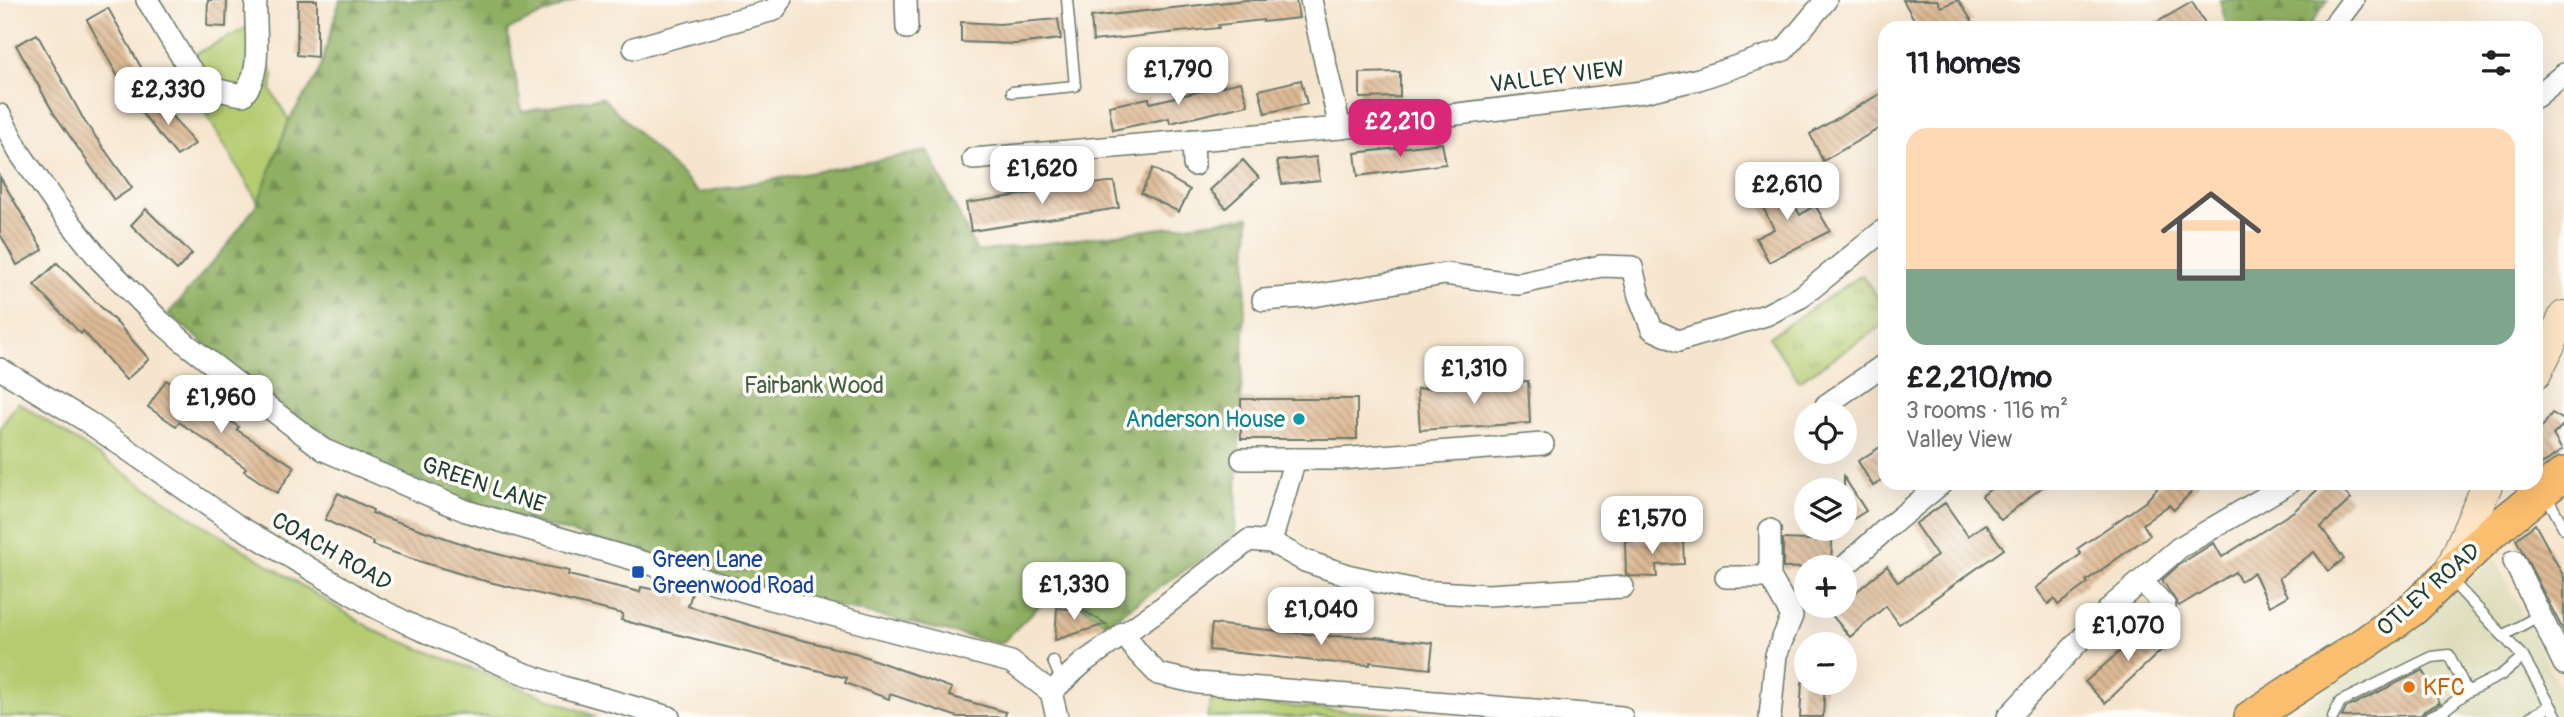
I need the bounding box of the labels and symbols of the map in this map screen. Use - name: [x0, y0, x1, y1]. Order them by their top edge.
- pin: £1,790: [1121, 48, 1235, 107]
- street label: VALLEY VIEW: [1488, 54, 1626, 99]
- pin: £2,330: [111, 68, 225, 127]
- pin: £2,210: [1343, 100, 1457, 159]
- pin: £1,620: [985, 146, 1099, 206]
- pin: £2,610: [1730, 162, 1844, 222]
- pin: £1,310: [1417, 346, 1531, 406]
- park label: Fairbank Wood: [744, 371, 884, 400]
- pin: £1,960: [164, 376, 278, 435]
- place label: Anderson House: [1125, 405, 1286, 434]
- marker: Anderson House: [1291, 411, 1307, 427]
- street label: GREEN LANE: [418, 450, 550, 519]
- pin: £1,570: [1595, 496, 1709, 556]
- street label: COACH ROAD: [267, 505, 397, 597]
- street label: OTLEY ROAD: [2371, 536, 2486, 642]
- place label: Green Lane Greenwood Road: [652, 545, 814, 600]
- pin: £1,330: [1017, 562, 1131, 622]
- marker: Green Lane Greenwood Road: [630, 564, 646, 580]
- pin: £1,040: [1264, 588, 1378, 647]
- pin: £1,070: [2071, 604, 2185, 663]
- place label: KFC: [2423, 673, 2465, 702]
- marker: KFC: [2401, 679, 2417, 695]

